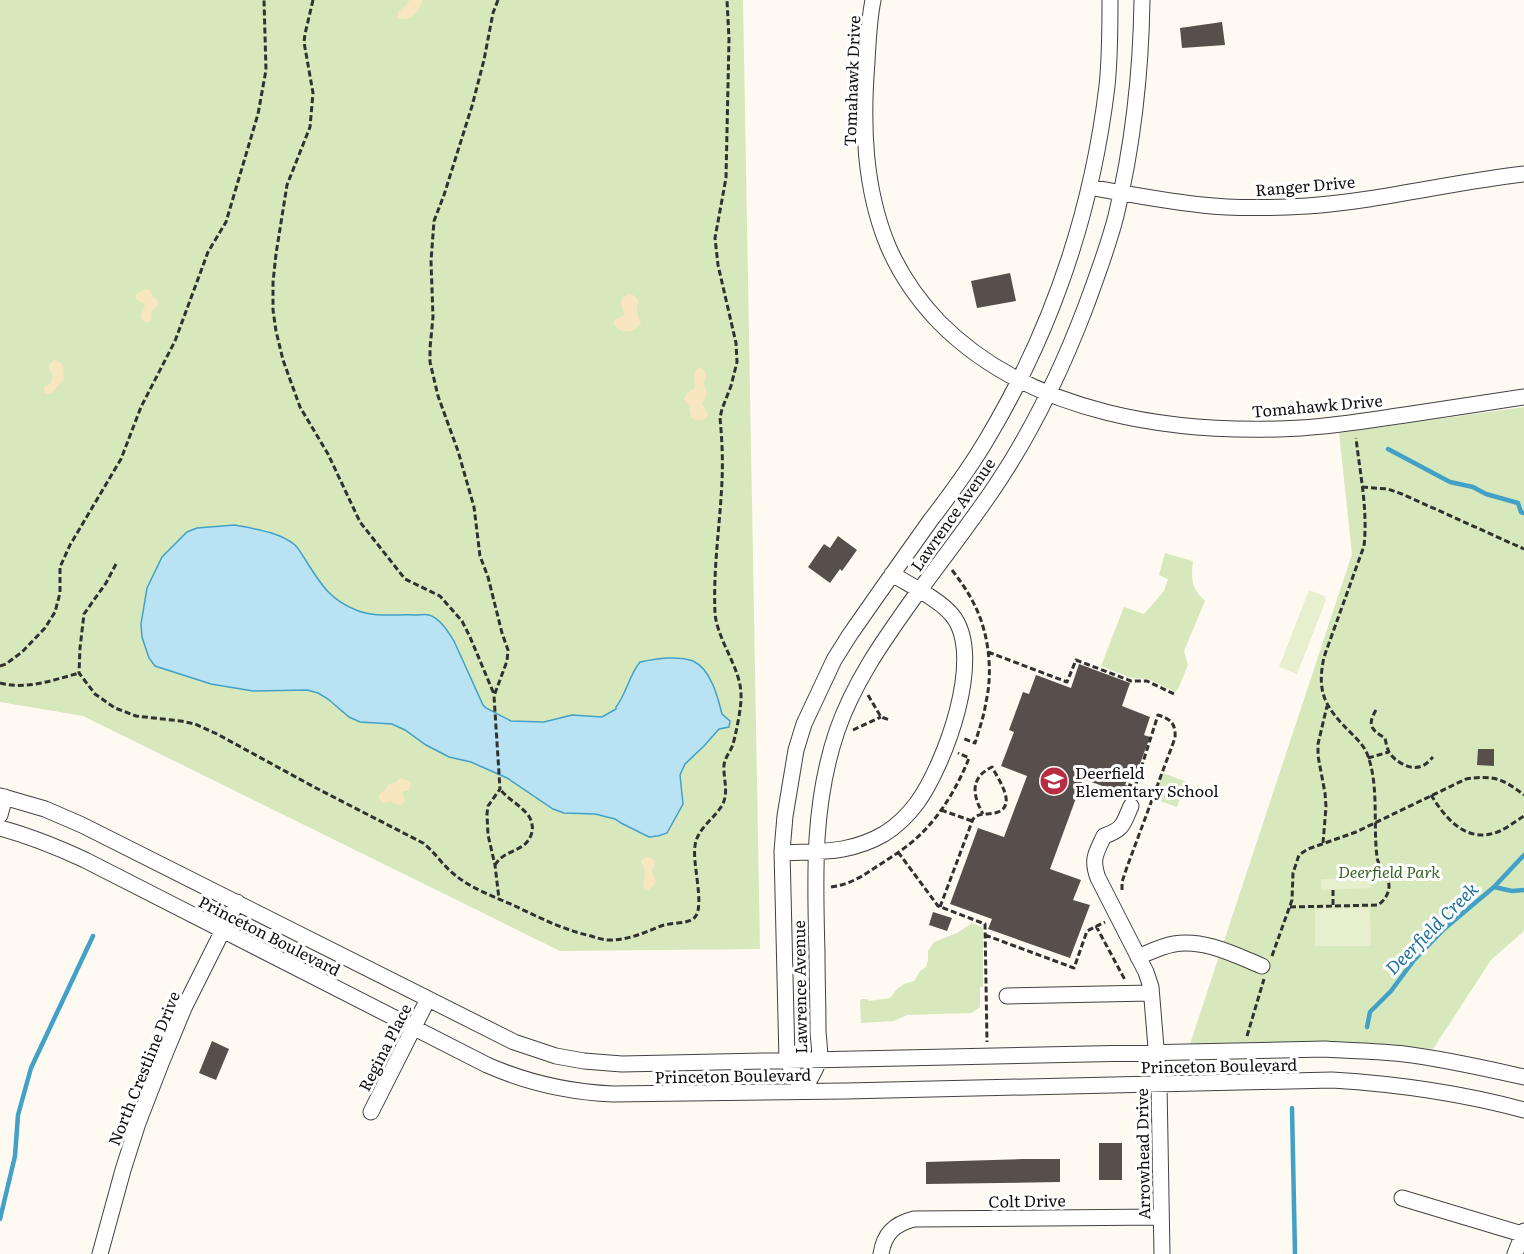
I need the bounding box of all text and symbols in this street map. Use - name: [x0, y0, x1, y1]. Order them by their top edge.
- street label: Tomahawk Drive: [837, 15, 865, 147]
- street label: Ranger Drive: [1254, 169, 1356, 201]
- street label: Tomahawk Drive: [1251, 387, 1383, 423]
- street label: Lawrence Avenue: [904, 452, 1000, 576]
- place label: Deerfield Elementary School: [1075, 760, 1219, 802]
- school or university icon: Deerfield Elementary School: [1038, 765, 1070, 797]
- park label: Deerfield Park: [1338, 859, 1440, 883]
- water label: Deerfield Creek: [1378, 875, 1484, 981]
- street label: Princeton Boulevard: [195, 889, 345, 981]
- street label: Lawrence Avenue: [786, 920, 812, 1054]
- street label: North Crestline Drive: [101, 987, 185, 1149]
- street label: Regina Place: [352, 999, 416, 1095]
- street label: Princeton Boulevard: [1141, 1052, 1298, 1078]
- street label: Princeton Boulevard: [655, 1062, 812, 1088]
- street label: Arrowhead Drive: [1129, 1088, 1155, 1220]
- street label: Colt Drive: [988, 1187, 1066, 1213]

